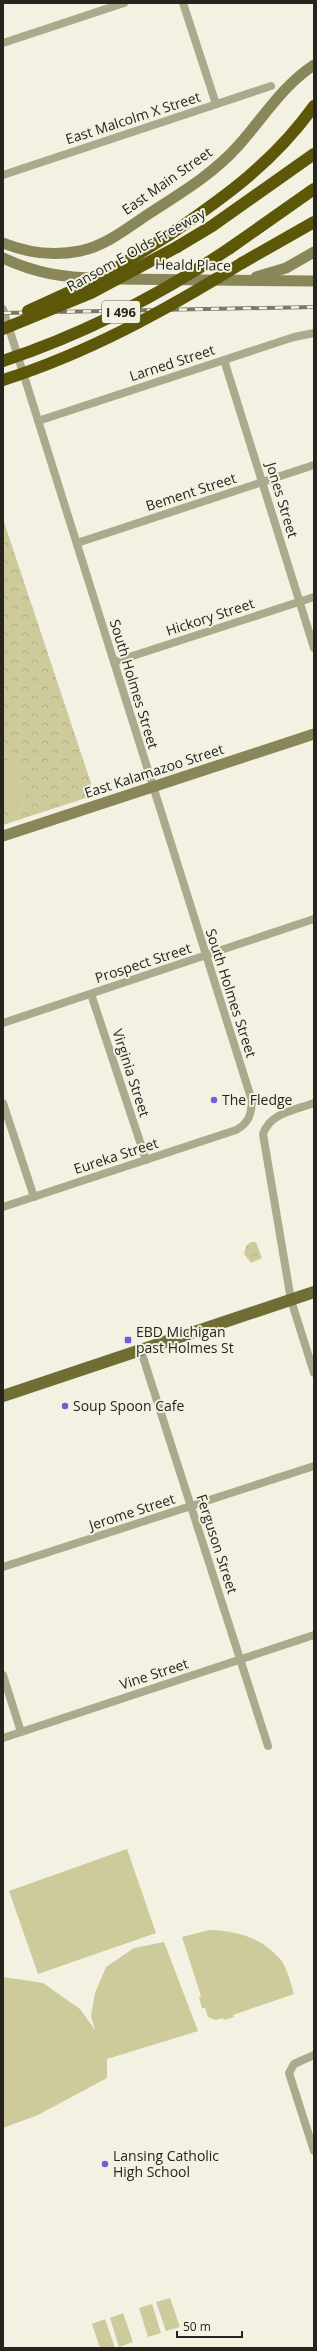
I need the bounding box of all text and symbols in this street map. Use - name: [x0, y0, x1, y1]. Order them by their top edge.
- street label: East Malcolm X Street: [63, 87, 203, 148]
- street label: East Main Street: [118, 142, 216, 219]
- street label: Ransom E Olds Freeway: [63, 203, 209, 296]
- street label: Heald Place: [155, 254, 231, 275]
- road number: I 496: [102, 301, 140, 323]
- street label: Larned Street: [127, 340, 217, 385]
- street label: Jones Street: [261, 458, 303, 540]
- street label: Bement Street: [143, 468, 239, 515]
- street label: Hickory Street: [163, 593, 256, 640]
- street label: South Holmes Street: [106, 617, 163, 751]
- street label: East Kalamazoo Street: [82, 739, 226, 802]
- street label: South Holmes Street: [202, 926, 261, 1060]
- street label: Prospect Street: [92, 938, 193, 987]
- street label: Virginia Street: [108, 1026, 155, 1119]
- place label: The Fledge: [222, 1090, 293, 1109]
- marker: The Fledge: [209, 1095, 219, 1105]
- street label: Eureka Street: [71, 1133, 161, 1178]
- place label: EBD Michigan past Holmes St: [136, 1322, 234, 1357]
- marker: EBD Michigan past Holmes St: [123, 1335, 133, 1345]
- place label: Soup Spoon Cafe: [73, 1396, 185, 1415]
- marker: Soup Spoon Cafe: [60, 1401, 70, 1411]
- street label: Jerome Street: [85, 1489, 177, 1535]
- street label: Ferguson Street: [192, 1492, 242, 1596]
- street label: Vine Street: [117, 1654, 191, 1694]
- place label: Lansing Catholic High School: [113, 2146, 219, 2181]
- marker: Lansing Catholic High School: [100, 2159, 110, 2169]
- scale bar: [177, 2313, 242, 2339]
- text: 50 m: [183, 2318, 211, 2335]

